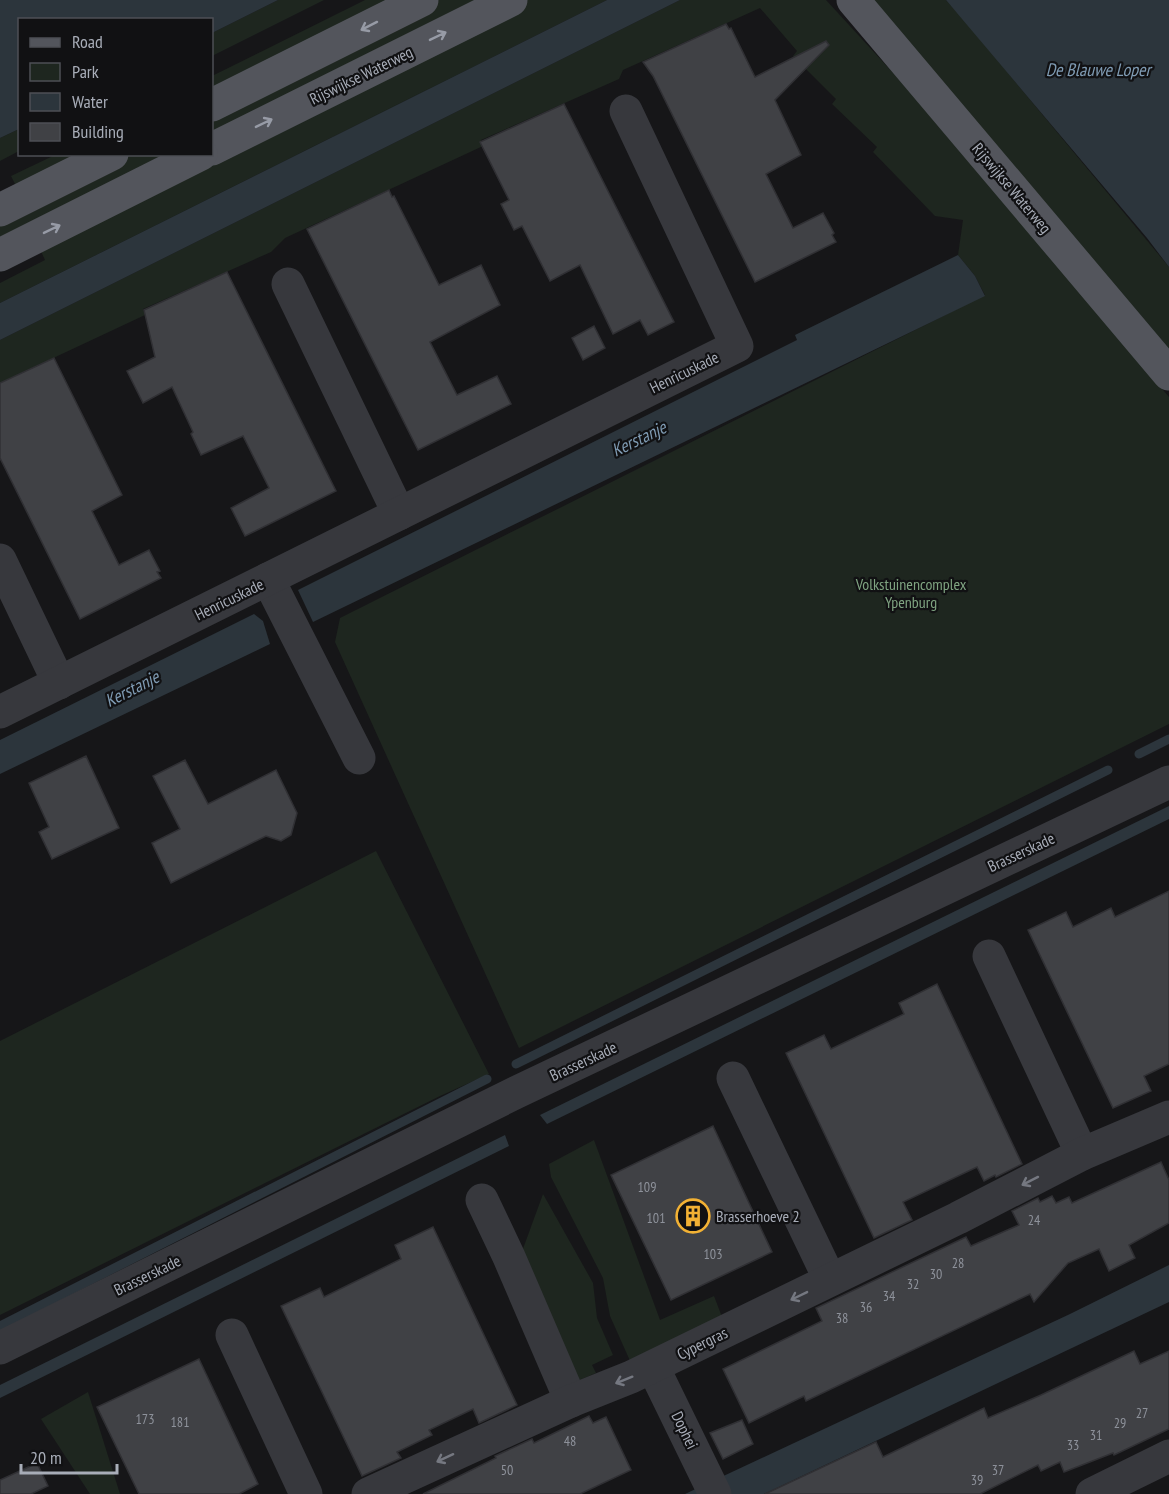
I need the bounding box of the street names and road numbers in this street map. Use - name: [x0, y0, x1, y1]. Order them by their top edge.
- street label: Rijswijkse Waterweg: [306, 41, 416, 109]
- street label: Rijswijkse Waterweg: [968, 139, 1056, 237]
- street label: Henricuskade: [646, 347, 722, 397]
- street label: Henricuskade: [191, 574, 267, 624]
- street label: Brasserskade: [984, 828, 1058, 876]
- street label: Brasserskade: [546, 1037, 620, 1085]
- street label: Brasserskade: [110, 1250, 184, 1300]
- street label: Cypergras: [673, 1322, 731, 1364]
- street label: Dophei: [667, 1408, 703, 1452]

